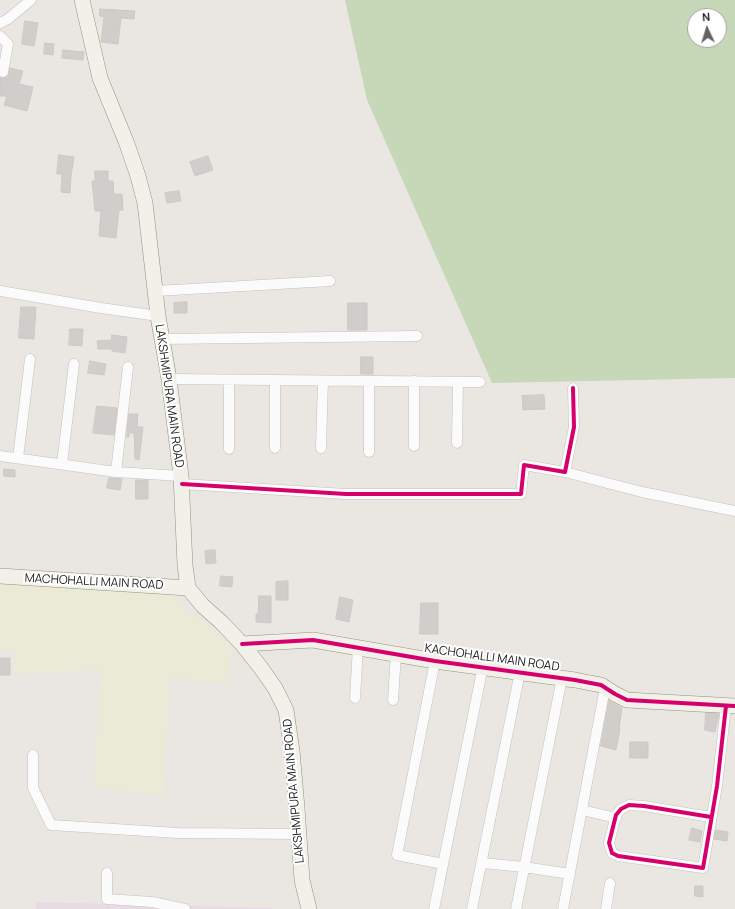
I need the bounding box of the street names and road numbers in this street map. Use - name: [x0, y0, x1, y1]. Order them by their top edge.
- street label: LAKSHMIPURA MAIN ROAD: [152, 323, 186, 469]
- street label: MACHOHALLI MAIN ROAD: [24, 571, 164, 593]
- street label: KACHOHALLI MAIN ROAD: [424, 641, 560, 675]
- street label: LAKSHMIPURA MAIN ROAD: [281, 718, 307, 864]

